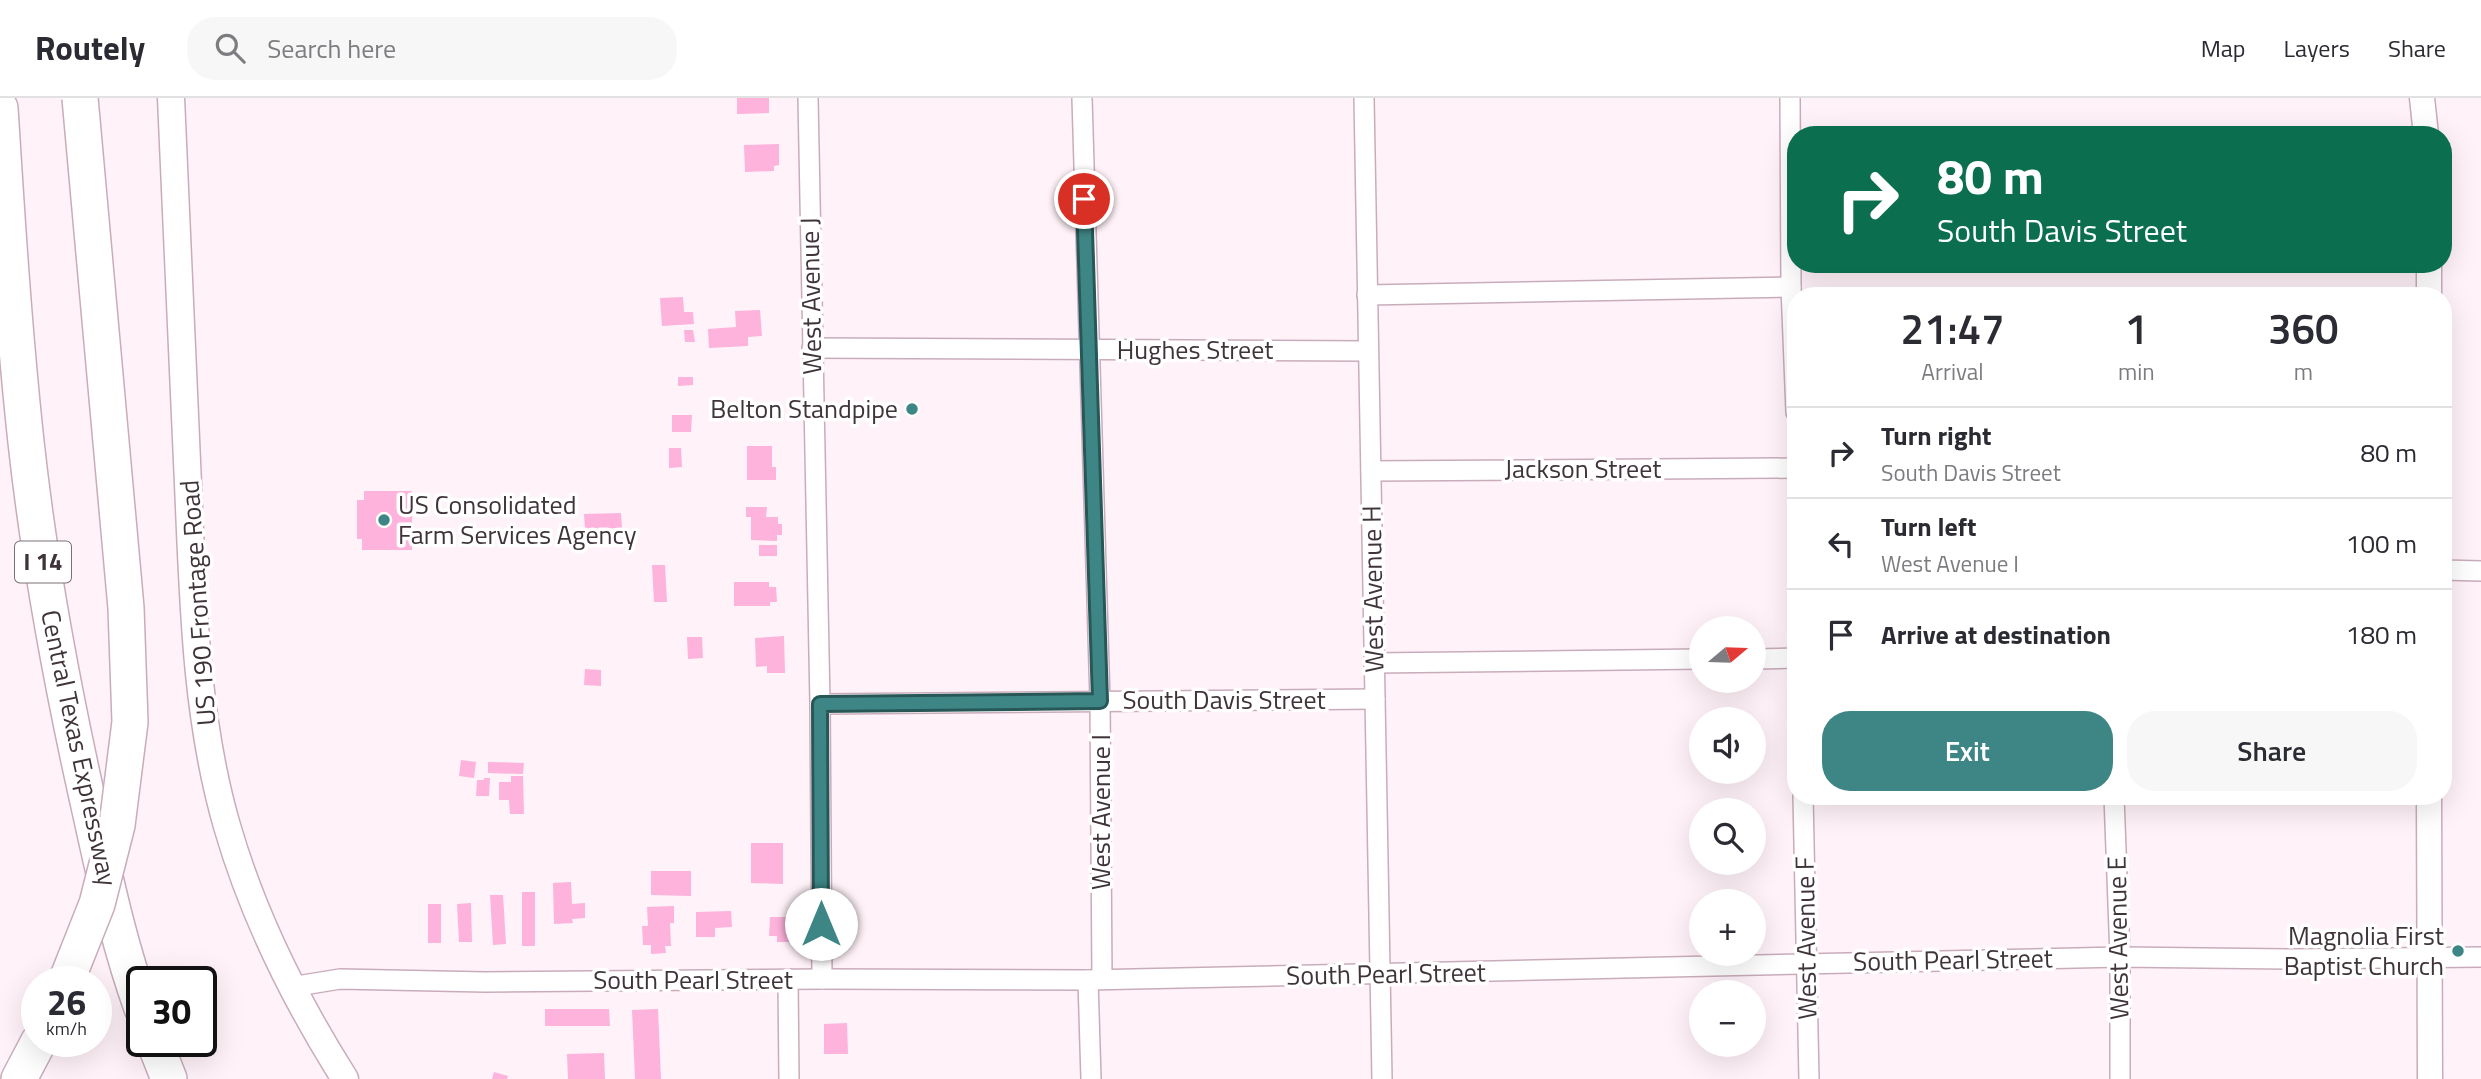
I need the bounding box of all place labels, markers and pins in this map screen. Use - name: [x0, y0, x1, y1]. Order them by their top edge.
- pin: [1054, 169, 1114, 229]
- place label: Belton Standpipe: [710, 389, 898, 428]
- marker: Belton Standpipe: [904, 401, 920, 417]
- place label: US Consolidated Farm Services Agency: [398, 485, 636, 554]
- marker: US Consolidated Farm Services Agency: [376, 512, 392, 528]
- place label: Magnolia First Baptist Church: [2284, 916, 2444, 985]
- marker: Magnolia First Baptist Church: [2450, 943, 2466, 959]

